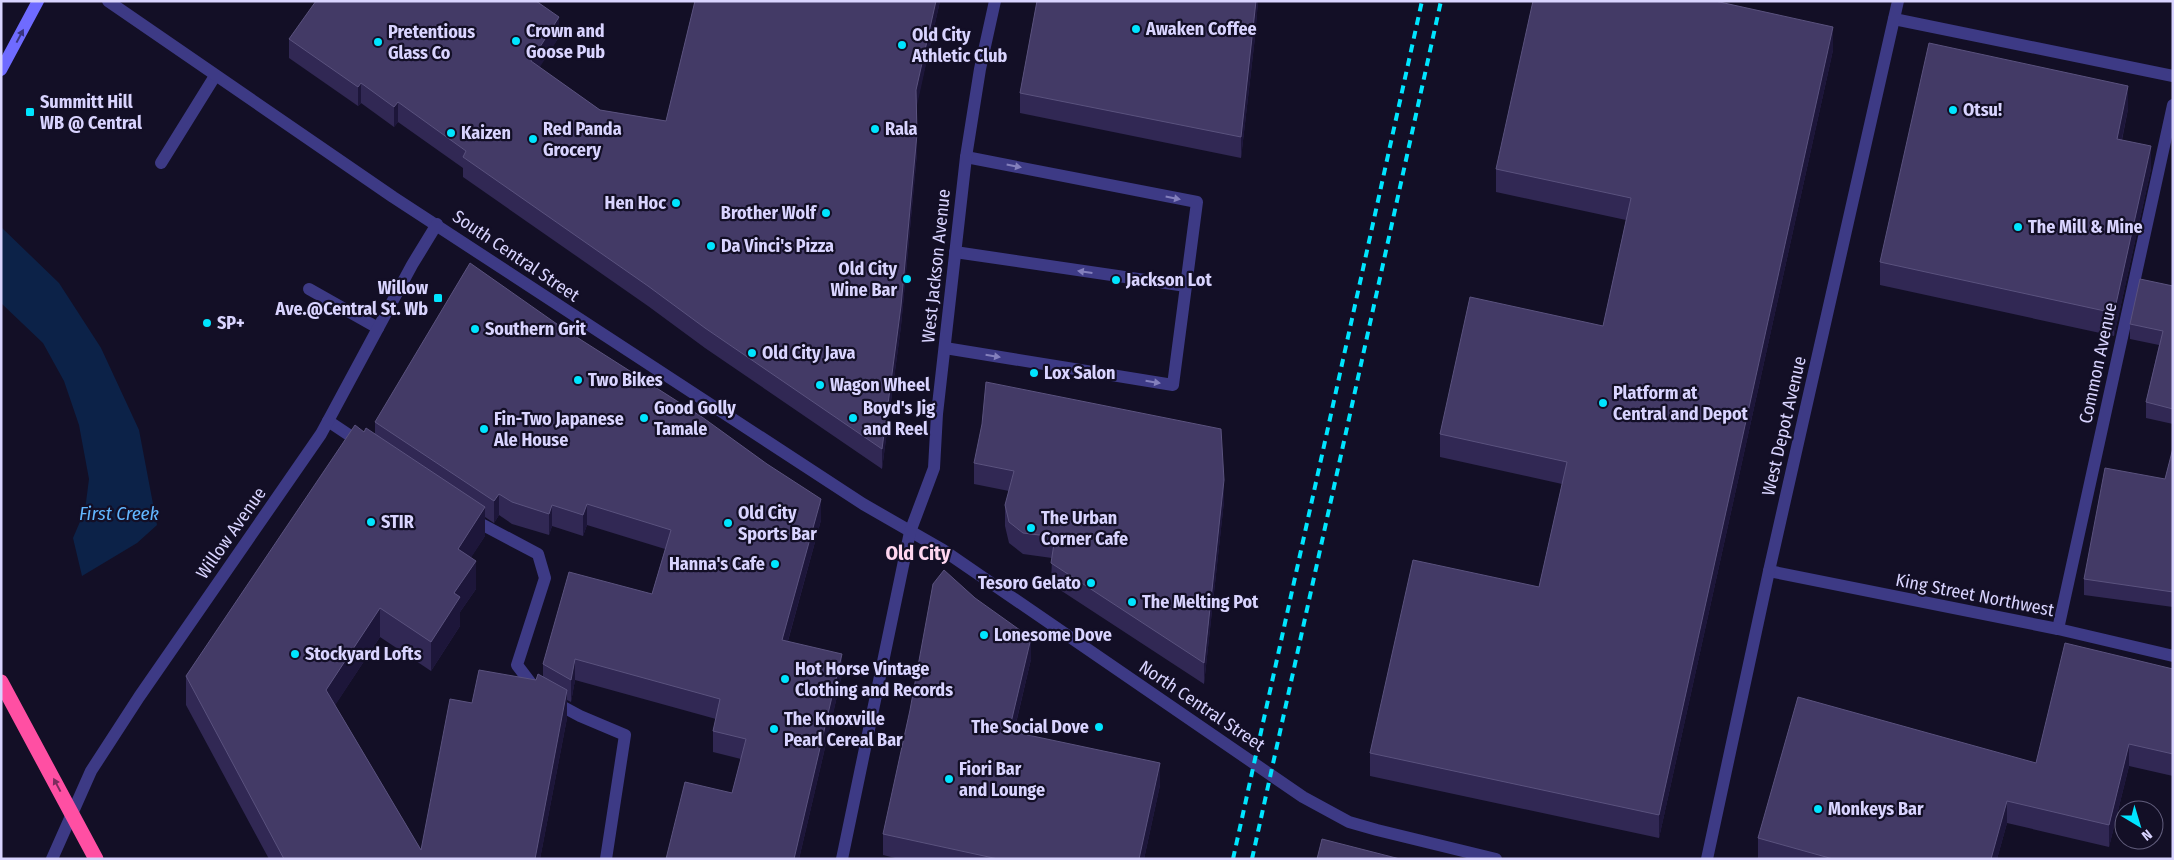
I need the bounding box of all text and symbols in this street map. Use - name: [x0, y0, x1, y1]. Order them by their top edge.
- place label: Awaken Coffee: [1145, 18, 1257, 40]
- place label: Crown and Goose Pub: [526, 20, 605, 63]
- place label: Pretentious Glass Co: [388, 21, 475, 64]
- marker: Awaken Coffee: [1130, 23, 1142, 35]
- place label: Old City Athletic Club: [911, 24, 1008, 67]
- one-way arrow: [16, 28, 24, 43]
- marker: Crown and Goose Pub: [510, 35, 522, 47]
- marker: Pretentious Glass Co: [372, 36, 384, 48]
- marker: Old City Athletic Club: [896, 39, 908, 51]
- place label: Summitt Hill WB @ Central: [40, 91, 142, 134]
- place label: Otsu!: [1963, 99, 2002, 121]
- marker: Otsu!: [1947, 104, 1959, 116]
- marker: Summitt Hill WB @ Central: [24, 106, 36, 118]
- place label: Red Panda Grocery: [543, 118, 622, 161]
- place label: Rala: [885, 118, 918, 140]
- place label: Kaizen: [461, 122, 511, 144]
- marker: Rala: [869, 123, 881, 135]
- marker: Kaizen: [445, 127, 457, 139]
- marker: Red Panda Grocery: [527, 133, 539, 145]
- one-way arrow: [1006, 163, 1022, 171]
- street label: West Jackson Avenue: [917, 188, 955, 344]
- place label: Hen Hoc: [605, 192, 666, 214]
- one-way arrow: [1166, 194, 1182, 202]
- marker: Hen Hoc: [670, 197, 682, 209]
- place label: Brother Wolf: [721, 202, 818, 224]
- street label: South Central Street: [448, 205, 584, 307]
- marker: Brother Wolf: [820, 207, 832, 219]
- place label: The Mill & Mine: [2028, 216, 2143, 238]
- marker: The Mill & Mine: [2012, 221, 2024, 233]
- place label: Da Vinci's Pizza: [721, 235, 834, 257]
- marker: Da Vinci's Pizza: [705, 240, 717, 252]
- place label: Old City Wine Bar: [831, 258, 897, 301]
- one-way arrow: [1077, 267, 1093, 275]
- place label: Jackson Lot: [1125, 269, 1212, 291]
- marker: Old City Wine Bar: [901, 273, 913, 285]
- marker: Jackson Lot: [1110, 274, 1122, 286]
- place label: Willow Ave.@Central St. Wb: [274, 277, 429, 320]
- marker: Willow Ave.@Central St. Wb: [432, 292, 444, 304]
- street label: Common Avenue: [2074, 300, 2122, 426]
- place label: SP+: [217, 312, 245, 334]
- marker: SP+: [201, 317, 213, 329]
- place label: Southern Grit: [485, 318, 587, 340]
- marker: Southern Grit: [469, 323, 481, 335]
- place label: Old City Java: [762, 342, 855, 364]
- marker: Old City Java: [746, 347, 758, 359]
- one-way arrow: [985, 353, 1001, 361]
- street label: West Depot Avenue: [1757, 354, 1811, 498]
- place label: Lox Salon: [1044, 362, 1116, 384]
- marker: Lox Salon: [1028, 367, 1040, 379]
- place label: Two Bikes: [588, 369, 663, 391]
- marker: Two Bikes: [572, 374, 584, 386]
- place label: Wagon Wheel: [830, 374, 930, 396]
- one-way arrow: [1146, 378, 1162, 386]
- marker: Wagon Wheel: [814, 379, 826, 391]
- place label: Platform at Central and Depot: [1613, 382, 1749, 425]
- place label: Good Golly Tamale: [654, 397, 736, 440]
- place label: Boyd's Jig and Reel: [863, 397, 935, 440]
- marker: Platform at Central and Depot: [1597, 397, 1609, 409]
- place label: Fin-Two Japanese Ale House: [493, 408, 624, 451]
- marker: Good Golly Tamale: [638, 412, 650, 424]
- marker: Boyd's Jig and Reel: [847, 412, 859, 424]
- marker: Fin-Two Japanese Ale House: [478, 423, 490, 435]
- street label: Willow Avenue: [191, 483, 271, 583]
- water label: First Creek: [79, 502, 159, 525]
- place label: Old City Sports Bar: [738, 502, 817, 545]
- place label: The Urban Corner Cafe: [1041, 507, 1128, 550]
- place label: STIR: [381, 511, 415, 533]
- marker: STIR: [365, 516, 377, 528]
- marker: Old City Sports Bar: [722, 517, 734, 529]
- marker: The Urban Corner Cafe: [1025, 522, 1037, 534]
- district label: Old City: [885, 541, 951, 565]
- place label: Hanna's Cafe: [669, 553, 765, 575]
- marker: Hanna's Cafe: [769, 558, 781, 570]
- street label: King Street Northwest: [1894, 569, 2056, 621]
- place label: Tesoro Gelato: [978, 572, 1081, 594]
- marker: Tesoro Gelato: [1085, 577, 1097, 589]
- place label: The Melting Pot: [1142, 591, 1259, 613]
- marker: The Melting Pot: [1126, 596, 1138, 608]
- place label: Lonesome Dove: [994, 624, 1112, 646]
- marker: Lonesome Dove: [978, 629, 990, 641]
- place label: Stockyard Lofts: [305, 643, 422, 665]
- marker: Stockyard Lofts: [289, 648, 301, 660]
- street label: North Central Street: [1135, 656, 1269, 756]
- place label: Hot Horse Vintage Clothing and Records: [795, 658, 953, 701]
- marker: Hot Horse Vintage Clothing and Records: [779, 673, 791, 685]
- place label: The Knoxville Pearl Cereal Bar: [784, 708, 903, 751]
- place label: The Social Dove: [971, 716, 1089, 738]
- marker: The Social Dove: [1093, 721, 1105, 733]
- marker: The Knoxville Pearl Cereal Bar: [768, 723, 780, 735]
- place label: Fiori Bar and Lounge: [959, 758, 1045, 801]
- marker: Fiori Bar and Lounge: [943, 773, 955, 785]
- one-way arrow: [52, 778, 61, 792]
- place label: Monkeys Bar: [1828, 798, 1924, 820]
- north arrow: [2114, 800, 2164, 850]
- marker: Monkeys Bar: [1812, 803, 1824, 815]
- text: N: [2138, 826, 2155, 844]

